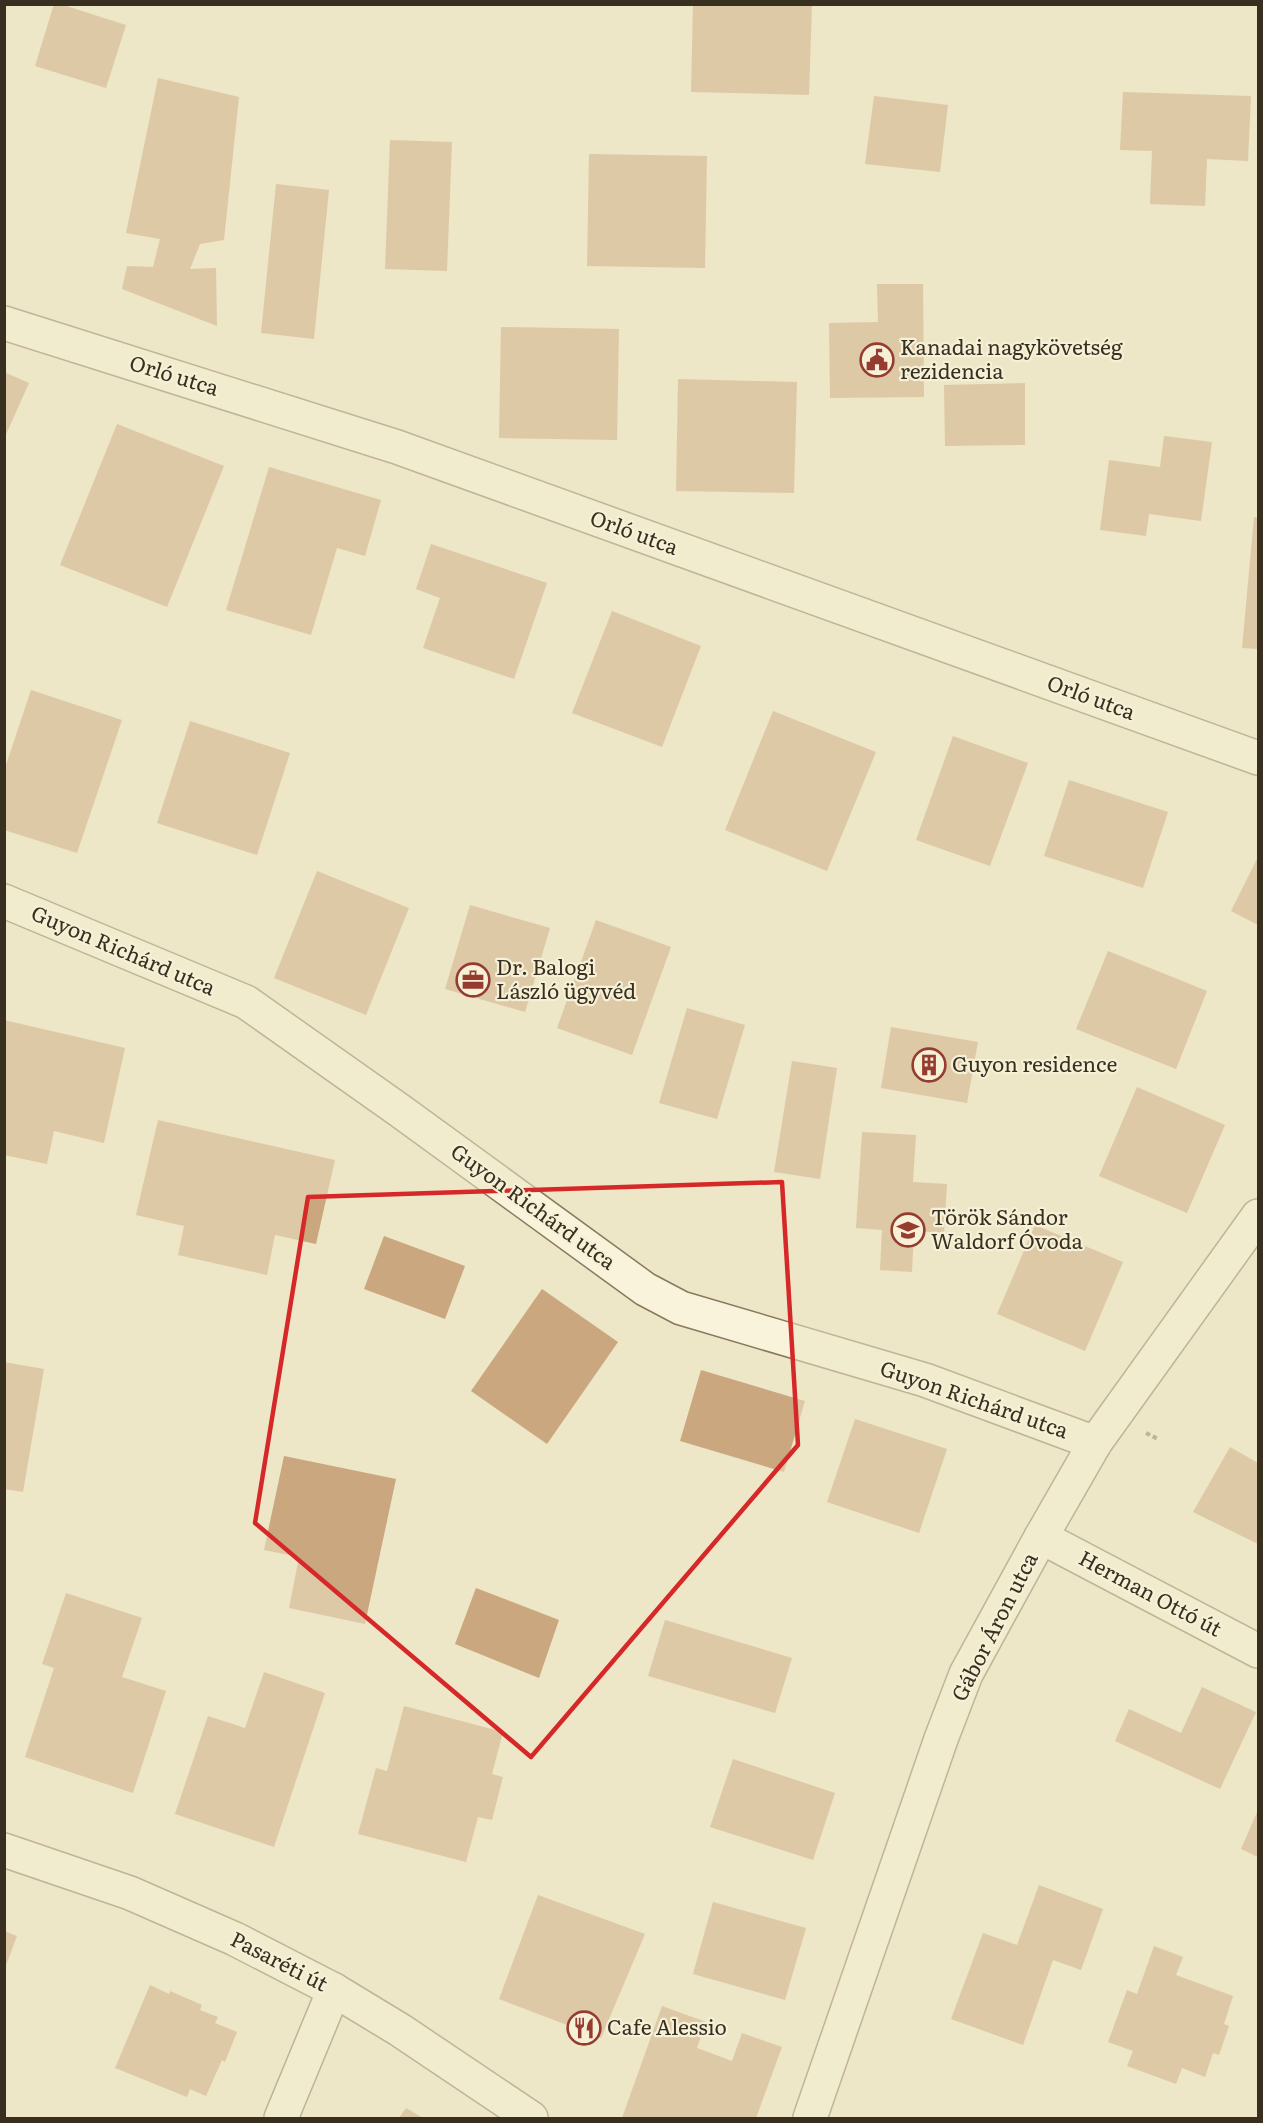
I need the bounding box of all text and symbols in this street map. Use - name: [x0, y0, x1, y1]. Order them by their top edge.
- place label: Kanadai nagykövetség rezidencia: [900, 330, 1123, 385]
- public building icon: Kanadai nagykövetség rezidencia: [859, 342, 895, 378]
- street label: Orló utca: [126, 345, 224, 402]
- street label: Orló utca: [586, 500, 684, 561]
- street label: Orló utca: [1043, 665, 1141, 726]
- street label: Guyon Richárd utca: [27, 896, 222, 1002]
- place label: Dr. Balogi László ügyvéd: [496, 950, 636, 1005]
- office icon: Dr. Balogi László ügyvéd: [455, 962, 491, 998]
- building icon: Guyon residence: [911, 1047, 947, 1083]
- place label: Guyon residence: [952, 1047, 1117, 1078]
- street label: Guyon Richárd utca: [445, 1134, 624, 1276]
- place label: Török Sándor Waldorf Óvoda: [931, 1200, 1084, 1255]
- school or university icon: Török Sándor Waldorf Óvoda: [890, 1212, 926, 1248]
- street label: Guyon Richárd utca: [876, 1351, 1074, 1445]
- street label: Herman Ottó út: [1074, 1541, 1229, 1643]
- street label: Gábor Áron utca: [942, 1545, 1044, 1706]
- street label: Pasaréti út: [226, 1922, 335, 1998]
- restaurant icon: Cafe Alessio: [566, 2010, 602, 2046]
- place label: Cafe Alessio: [607, 2010, 727, 2041]

